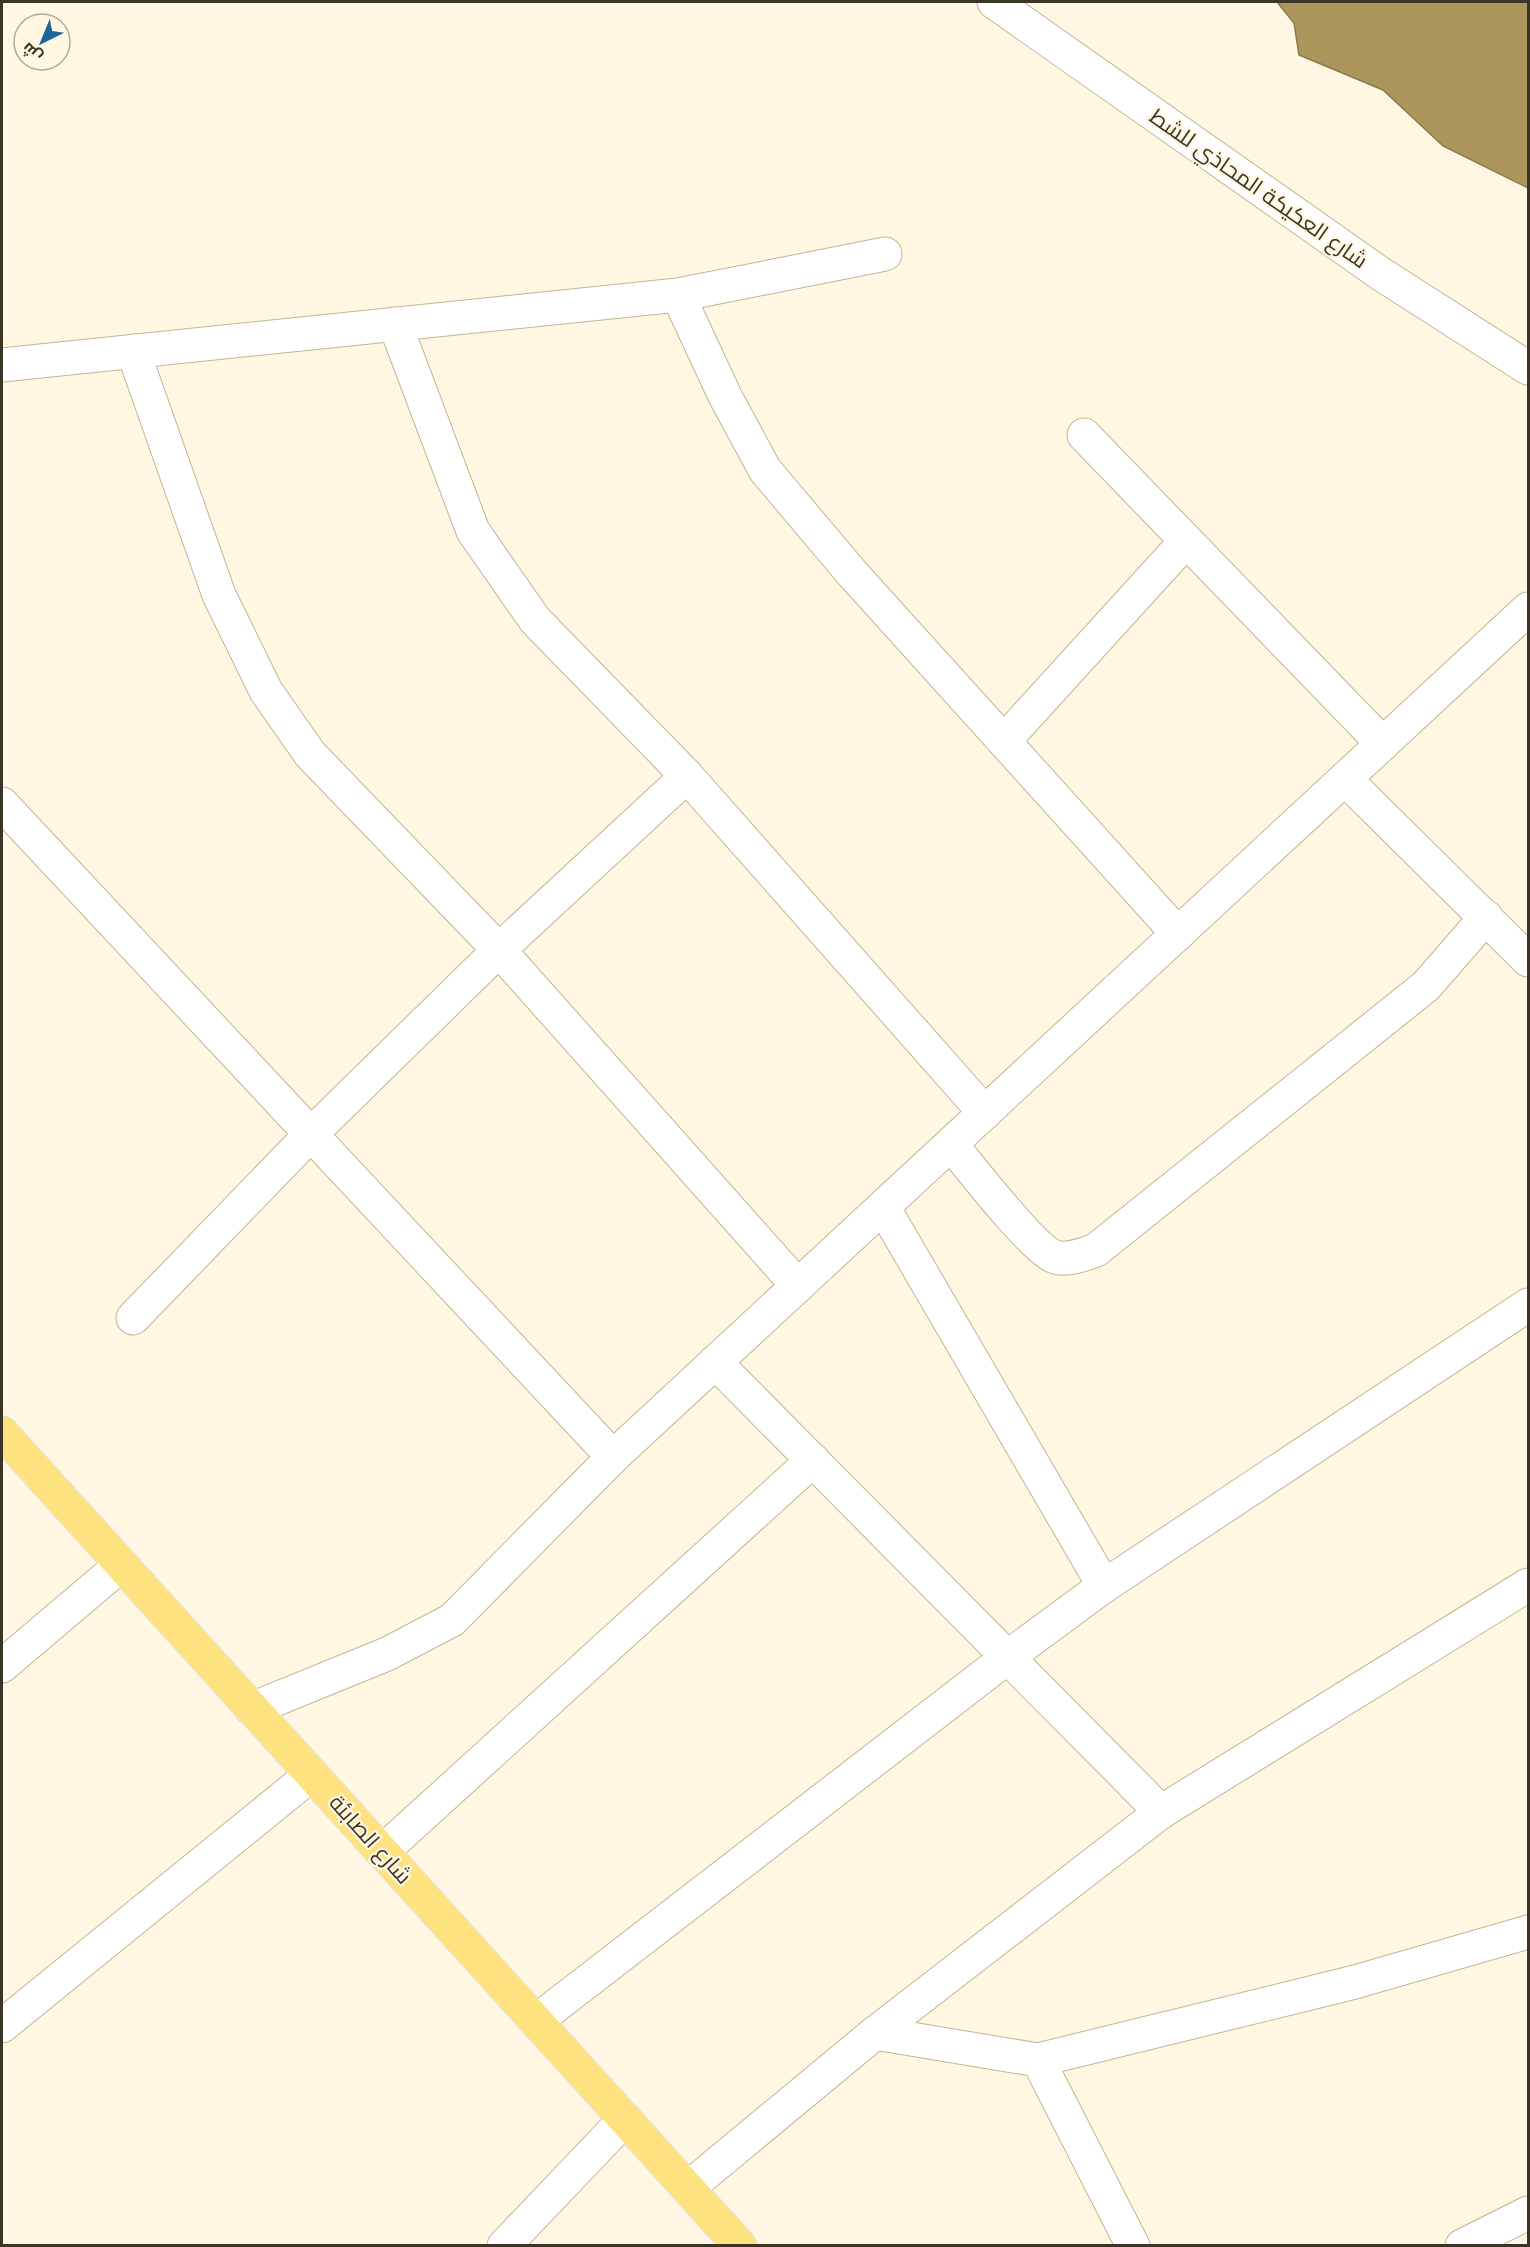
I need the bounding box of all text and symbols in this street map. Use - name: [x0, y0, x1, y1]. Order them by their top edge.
- north arrow: [12, 12, 72, 72]
- text: ش: [17, 38, 47, 67]
- street label: شارع العكيكة المحاذي للشط: [1143, 102, 1373, 276]
- street label: شارع الصابئة: [323, 1789, 418, 1890]

